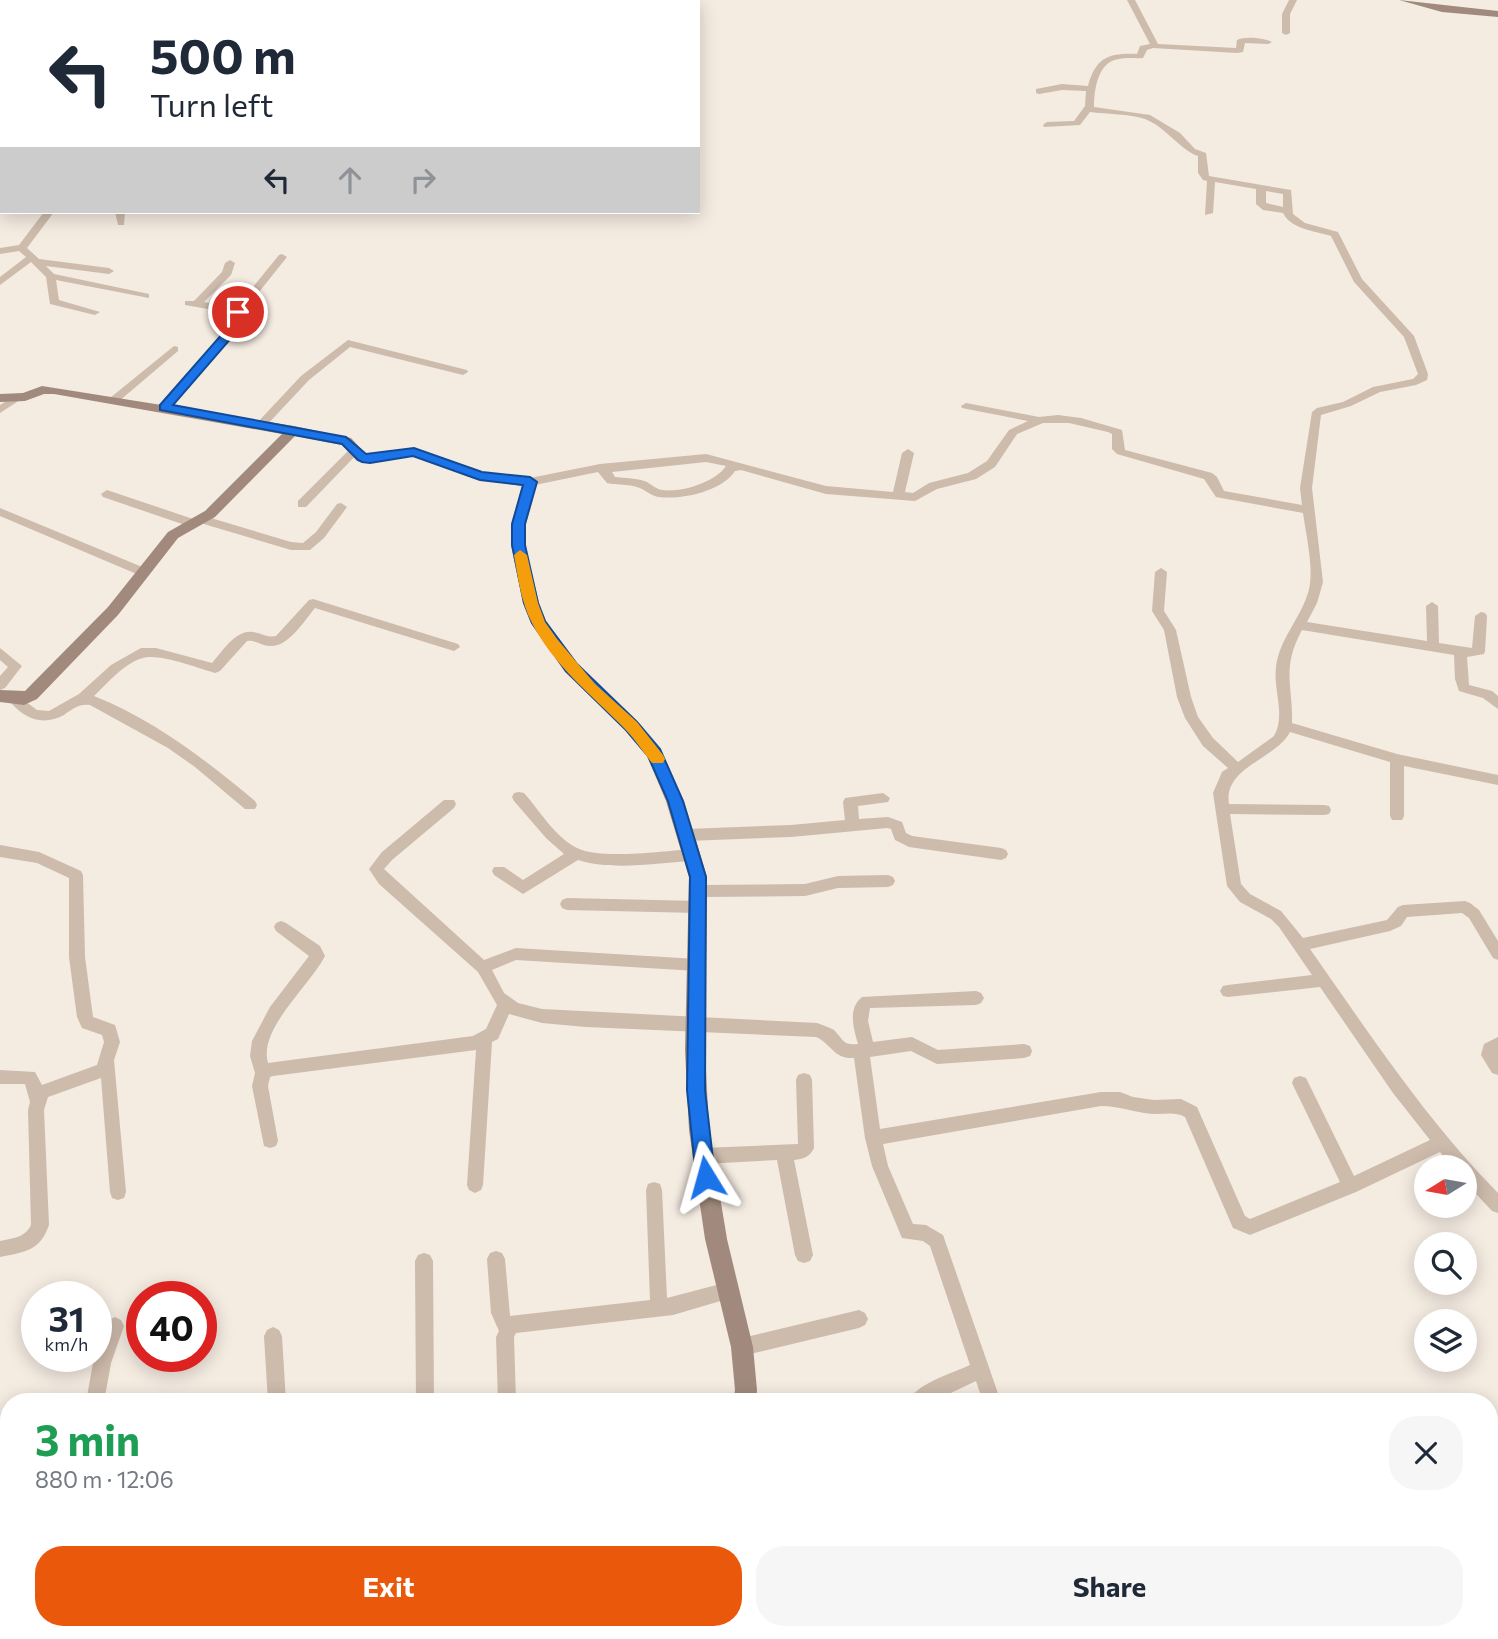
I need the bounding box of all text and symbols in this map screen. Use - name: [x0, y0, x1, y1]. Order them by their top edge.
- text: 500 m: [150, 24, 296, 84]
- icon: left: [35, 28, 126, 119]
- text: Turn left: [150, 84, 274, 124]
- icon: left: [258, 161, 296, 199]
- icon: ahead: [331, 161, 369, 199]
- icon: right: [404, 161, 442, 199]
- pin: [208, 282, 268, 342]
- icon: arrive: [219, 293, 257, 331]
- position arrow: [669, 1140, 743, 1214]
- north arrow: [1414, 1155, 1477, 1218]
- map controls: [1414, 1155, 1477, 1372]
- button: search: [1414, 1232, 1477, 1295]
- speed limit sign: 40: [126, 1281, 217, 1372]
- text: 31: [48, 1296, 85, 1339]
- button: layers: [1414, 1309, 1477, 1372]
- text: km/h: [45, 1333, 88, 1355]
- text: 3 min: [35, 1413, 140, 1465]
- button: close: [1389, 1416, 1463, 1490]
- text: 880 m · 12:06: [35, 1465, 174, 1493]
- button: Exit: [35, 1546, 742, 1626]
- button: Share: [756, 1546, 1463, 1626]

